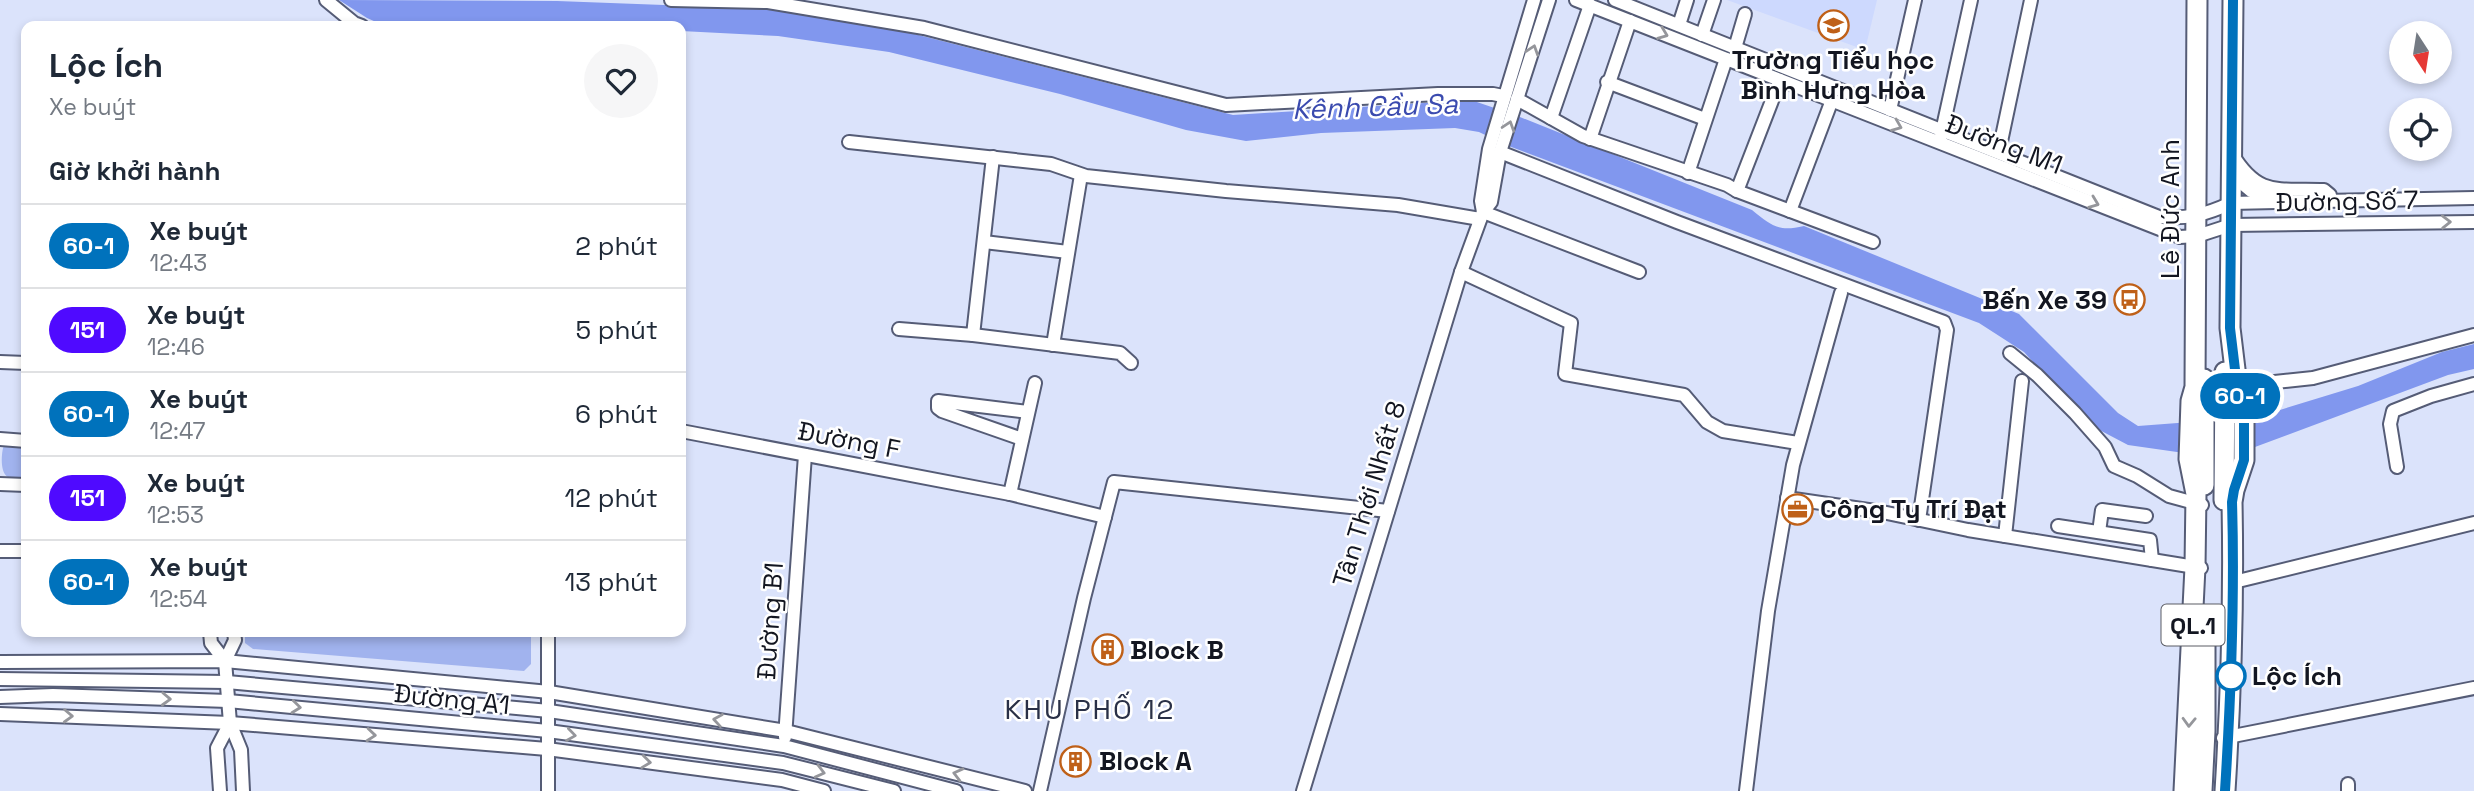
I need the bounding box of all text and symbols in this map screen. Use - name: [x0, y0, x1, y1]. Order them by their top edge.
- school or university icon: Trường Tiểu học Bình Hưng Hòa: [1816, 8, 1850, 42]
- north arrow: [2389, 21, 2452, 84]
- map controls: [2389, 21, 2452, 161]
- one-way arrow: [1656, 25, 1668, 39]
- place label: Trường Tiểu học Bình Hưng Hòa: [1732, 43, 1934, 107]
- button: heart: [584, 44, 658, 118]
- one-way arrow: [1525, 44, 1540, 56]
- text: Lộc Ích: [49, 45, 163, 87]
- water label: Kênh Cầu Sa: [1291, 85, 1459, 127]
- text: Xe buýt: [49, 92, 136, 122]
- button: locate: [2389, 98, 2452, 161]
- street label: Đường M1: [1941, 106, 2067, 182]
- one-way arrow: [1891, 118, 1903, 132]
- one-way arrow: [1500, 120, 1515, 132]
- street label: Lê Đức Anh: [2153, 139, 2187, 279]
- text: Giờ khởi hành: [49, 154, 220, 188]
- street label: Đường Số 7: [2275, 183, 2419, 219]
- one-way arrow: [2087, 195, 2099, 209]
- text: Xe buýt: [150, 214, 248, 248]
- one-way arrow: [2442, 214, 2452, 230]
- text: 2 phút: [575, 229, 658, 263]
- text: 60-1: [63, 230, 115, 261]
- text: 12:43: [150, 248, 207, 278]
- place label: Bến Xe 39: [1982, 283, 2107, 317]
- bus stop icon: Bến Xe 39: [2113, 283, 2147, 317]
- text: Xe buýt: [147, 298, 245, 332]
- text: 5 phút: [575, 313, 658, 347]
- text: 151: [70, 314, 105, 345]
- text: 12:46: [147, 332, 205, 362]
- line badge: 60-1: [2191, 373, 2289, 419]
- text: 60-1: [2214, 380, 2266, 411]
- text: Xe buýt: [150, 382, 248, 416]
- text: 6 phút: [575, 397, 658, 431]
- street label: Tân Thới Nhất 8: [1325, 397, 1413, 591]
- text: 60-1: [63, 398, 115, 429]
- street label: Đường F: [795, 413, 903, 467]
- text: 12:47: [150, 416, 206, 446]
- text: Xe buýt: [147, 466, 245, 500]
- text: 12 phút: [564, 481, 658, 515]
- text: 151: [70, 482, 105, 513]
- office icon: Công Ty Trí Đạt: [1780, 492, 1814, 526]
- place label: Công Ty Trí Đạt: [1820, 492, 2007, 526]
- text: 12:53: [147, 500, 204, 530]
- text: Xe buýt: [150, 550, 248, 584]
- street label: Đường B1: [749, 561, 791, 681]
- text: 13 phút: [564, 565, 658, 599]
- text: 60-1: [63, 566, 115, 597]
- text: 12:54: [150, 584, 207, 614]
- road number: QL.1: [2162, 604, 2224, 646]
- building icon: Block B: [1090, 633, 1124, 667]
- place label: Block B: [1130, 633, 1224, 667]
- place label: Lộc Ích: [2252, 659, 2342, 693]
- marker: Lộc Ích: [2216, 661, 2246, 691]
- street label: Đường A1: [392, 676, 512, 722]
- one-way arrow: [161, 691, 172, 706]
- district label: KHU PHỐ 12: [1004, 691, 1176, 727]
- one-way arrow: [291, 699, 302, 714]
- one-way arrow: [63, 709, 74, 724]
- one-way arrow: [713, 713, 724, 728]
- one-way arrow: [2181, 717, 2196, 728]
- one-way arrow: [366, 727, 377, 742]
- one-way arrow: [566, 727, 577, 742]
- building icon: Block A: [1059, 744, 1093, 778]
- place label: Block A: [1099, 744, 1192, 778]
- one-way arrow: [640, 755, 652, 770]
- one-way arrow: [814, 764, 826, 778]
- one-way arrow: [952, 768, 964, 783]

